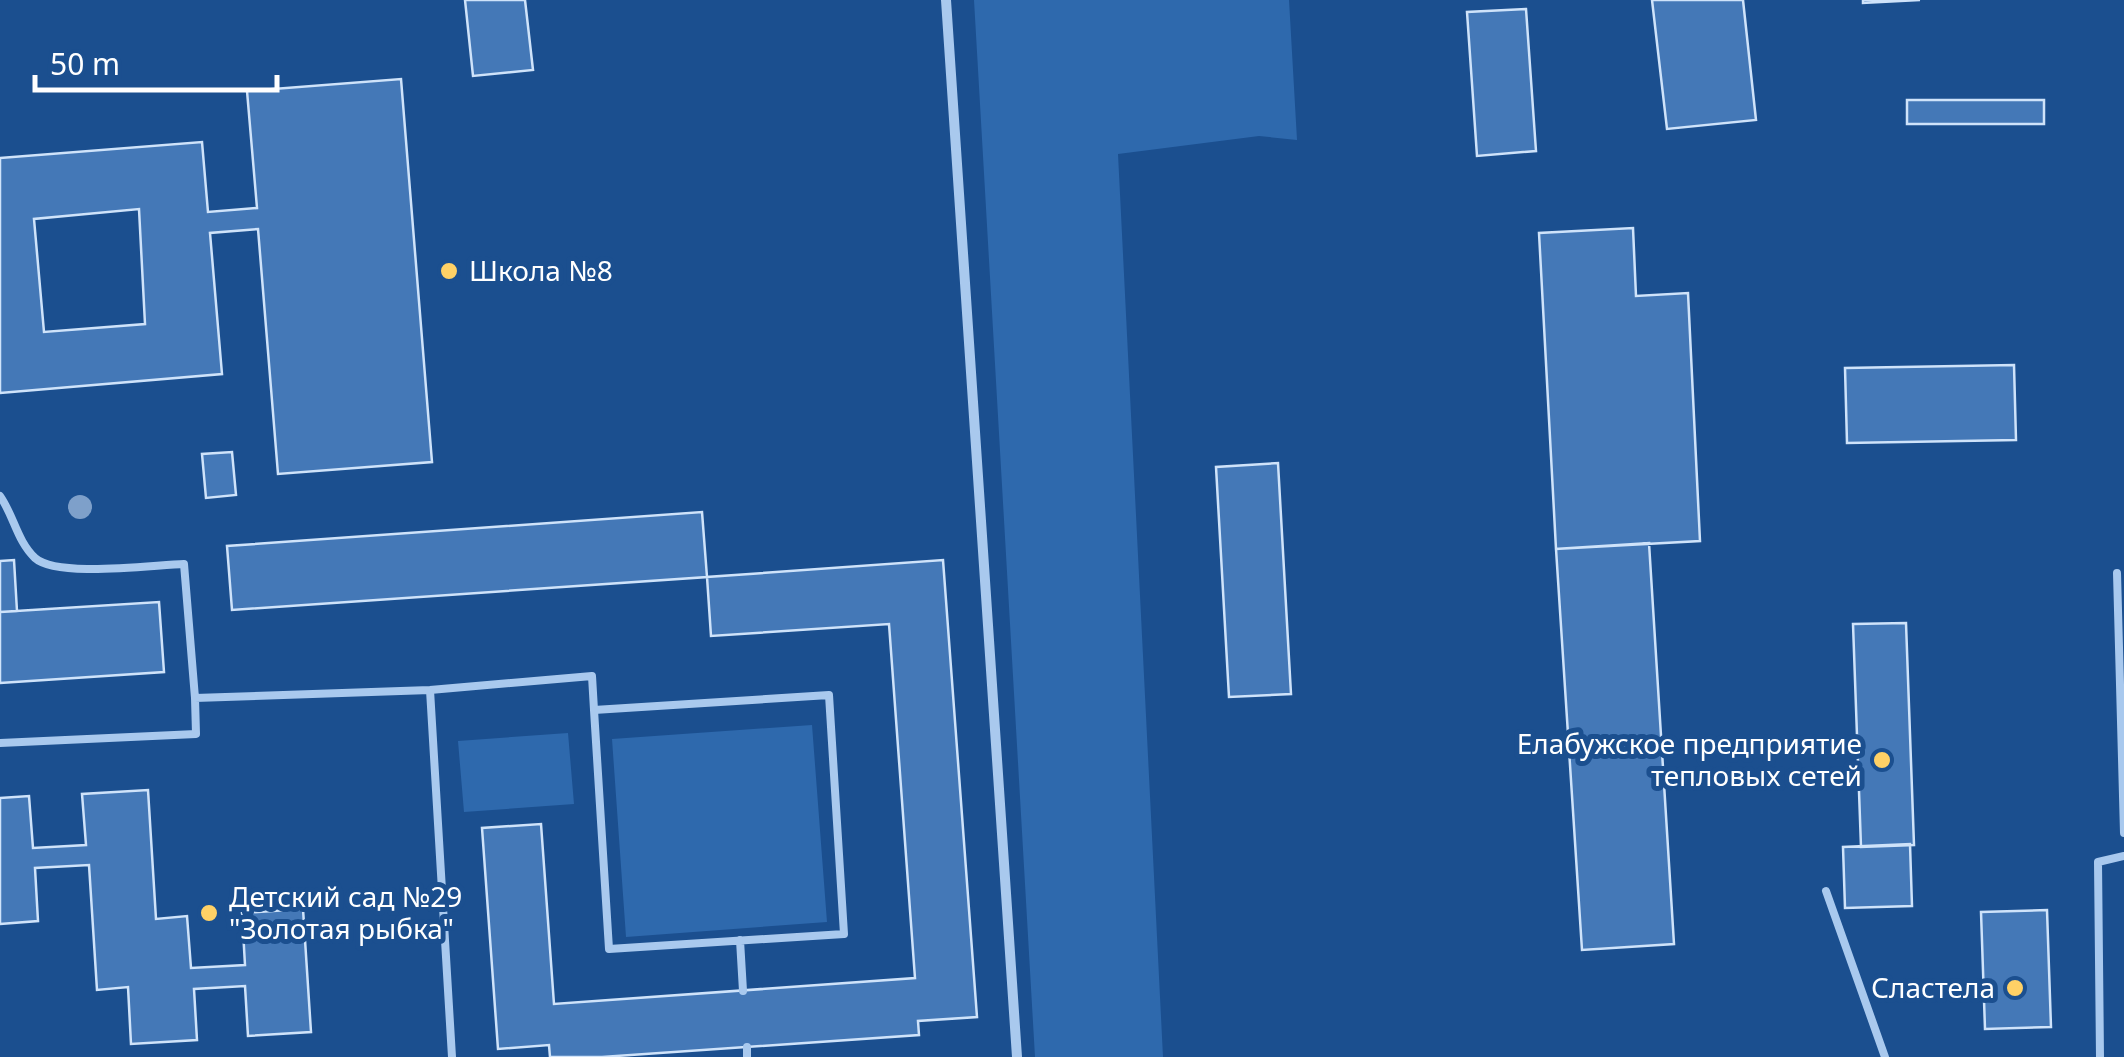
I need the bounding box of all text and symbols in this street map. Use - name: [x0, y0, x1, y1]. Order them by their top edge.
- scale bar: [35, 30, 278, 92]
- text: 50 m: [50, 43, 120, 84]
- place label: Школа №8: [469, 251, 613, 289]
- marker: Школа №8: [438, 260, 460, 282]
- place label: Елабужское предприятие тепловых сетей: [1517, 724, 1862, 794]
- marker: Елабужское предприятие тепловых сетей: [1871, 749, 1893, 771]
- place label: Детский сад №29 "Золотая рыбка": [229, 877, 462, 947]
- marker: Детский сад №29 "Золотая рыбка": [198, 902, 220, 924]
- place label: Сластела: [1871, 968, 1995, 1006]
- marker: Сластела: [2004, 977, 2026, 999]

